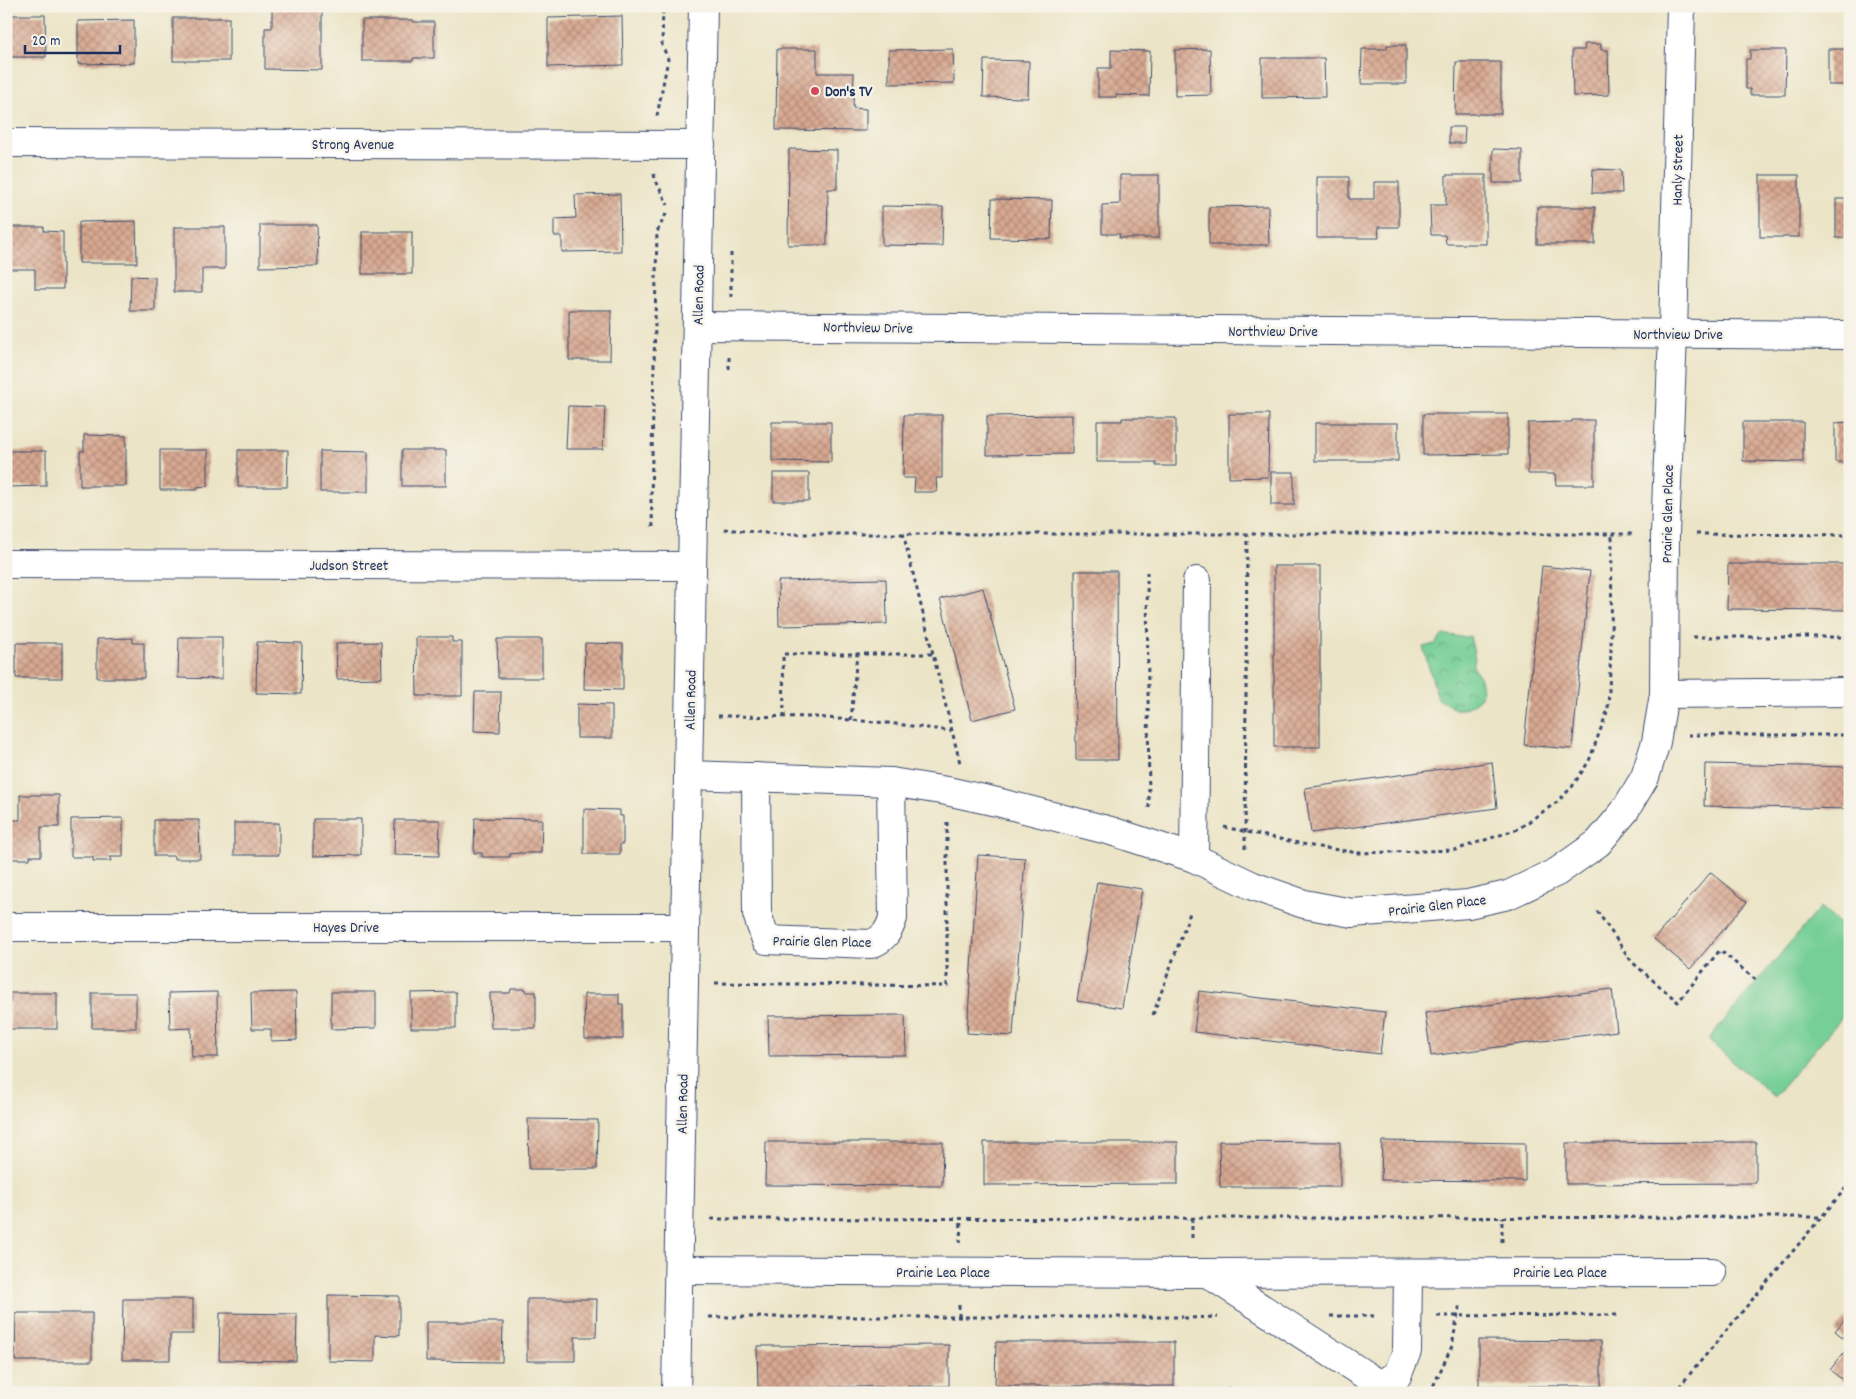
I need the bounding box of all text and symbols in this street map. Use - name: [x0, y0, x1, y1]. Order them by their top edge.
- scale bar: [25, 22, 120, 54]
- text: 20 m: [32, 31, 60, 53]
- place label: Don's TV: [825, 82, 873, 104]
- marker: Don's TV: [809, 85, 821, 97]
- street label: Hanly Street: [1667, 134, 1691, 206]
- street label: Strong Avenue: [312, 135, 395, 157]
- street label: Allen Road: [688, 265, 712, 325]
- street label: Northview Drive: [823, 317, 913, 341]
- street label: Northview Drive: [1228, 322, 1318, 344]
- street label: Northview Drive: [1633, 325, 1723, 347]
- street label: Prairie Glen Place: [1657, 464, 1681, 564]
- street label: Judson Street: [310, 556, 389, 578]
- street label: Allen Road: [680, 670, 704, 730]
- street label: Prairie Glen Place: [1387, 890, 1488, 924]
- street label: Hayes Drive: [313, 918, 379, 940]
- street label: Prairie Glen Place: [772, 931, 872, 955]
- street label: Allen Road: [672, 1074, 696, 1134]
- street label: Prairie Lea Place: [896, 1263, 990, 1285]
- street label: Prairie Lea Place: [1513, 1263, 1607, 1285]

